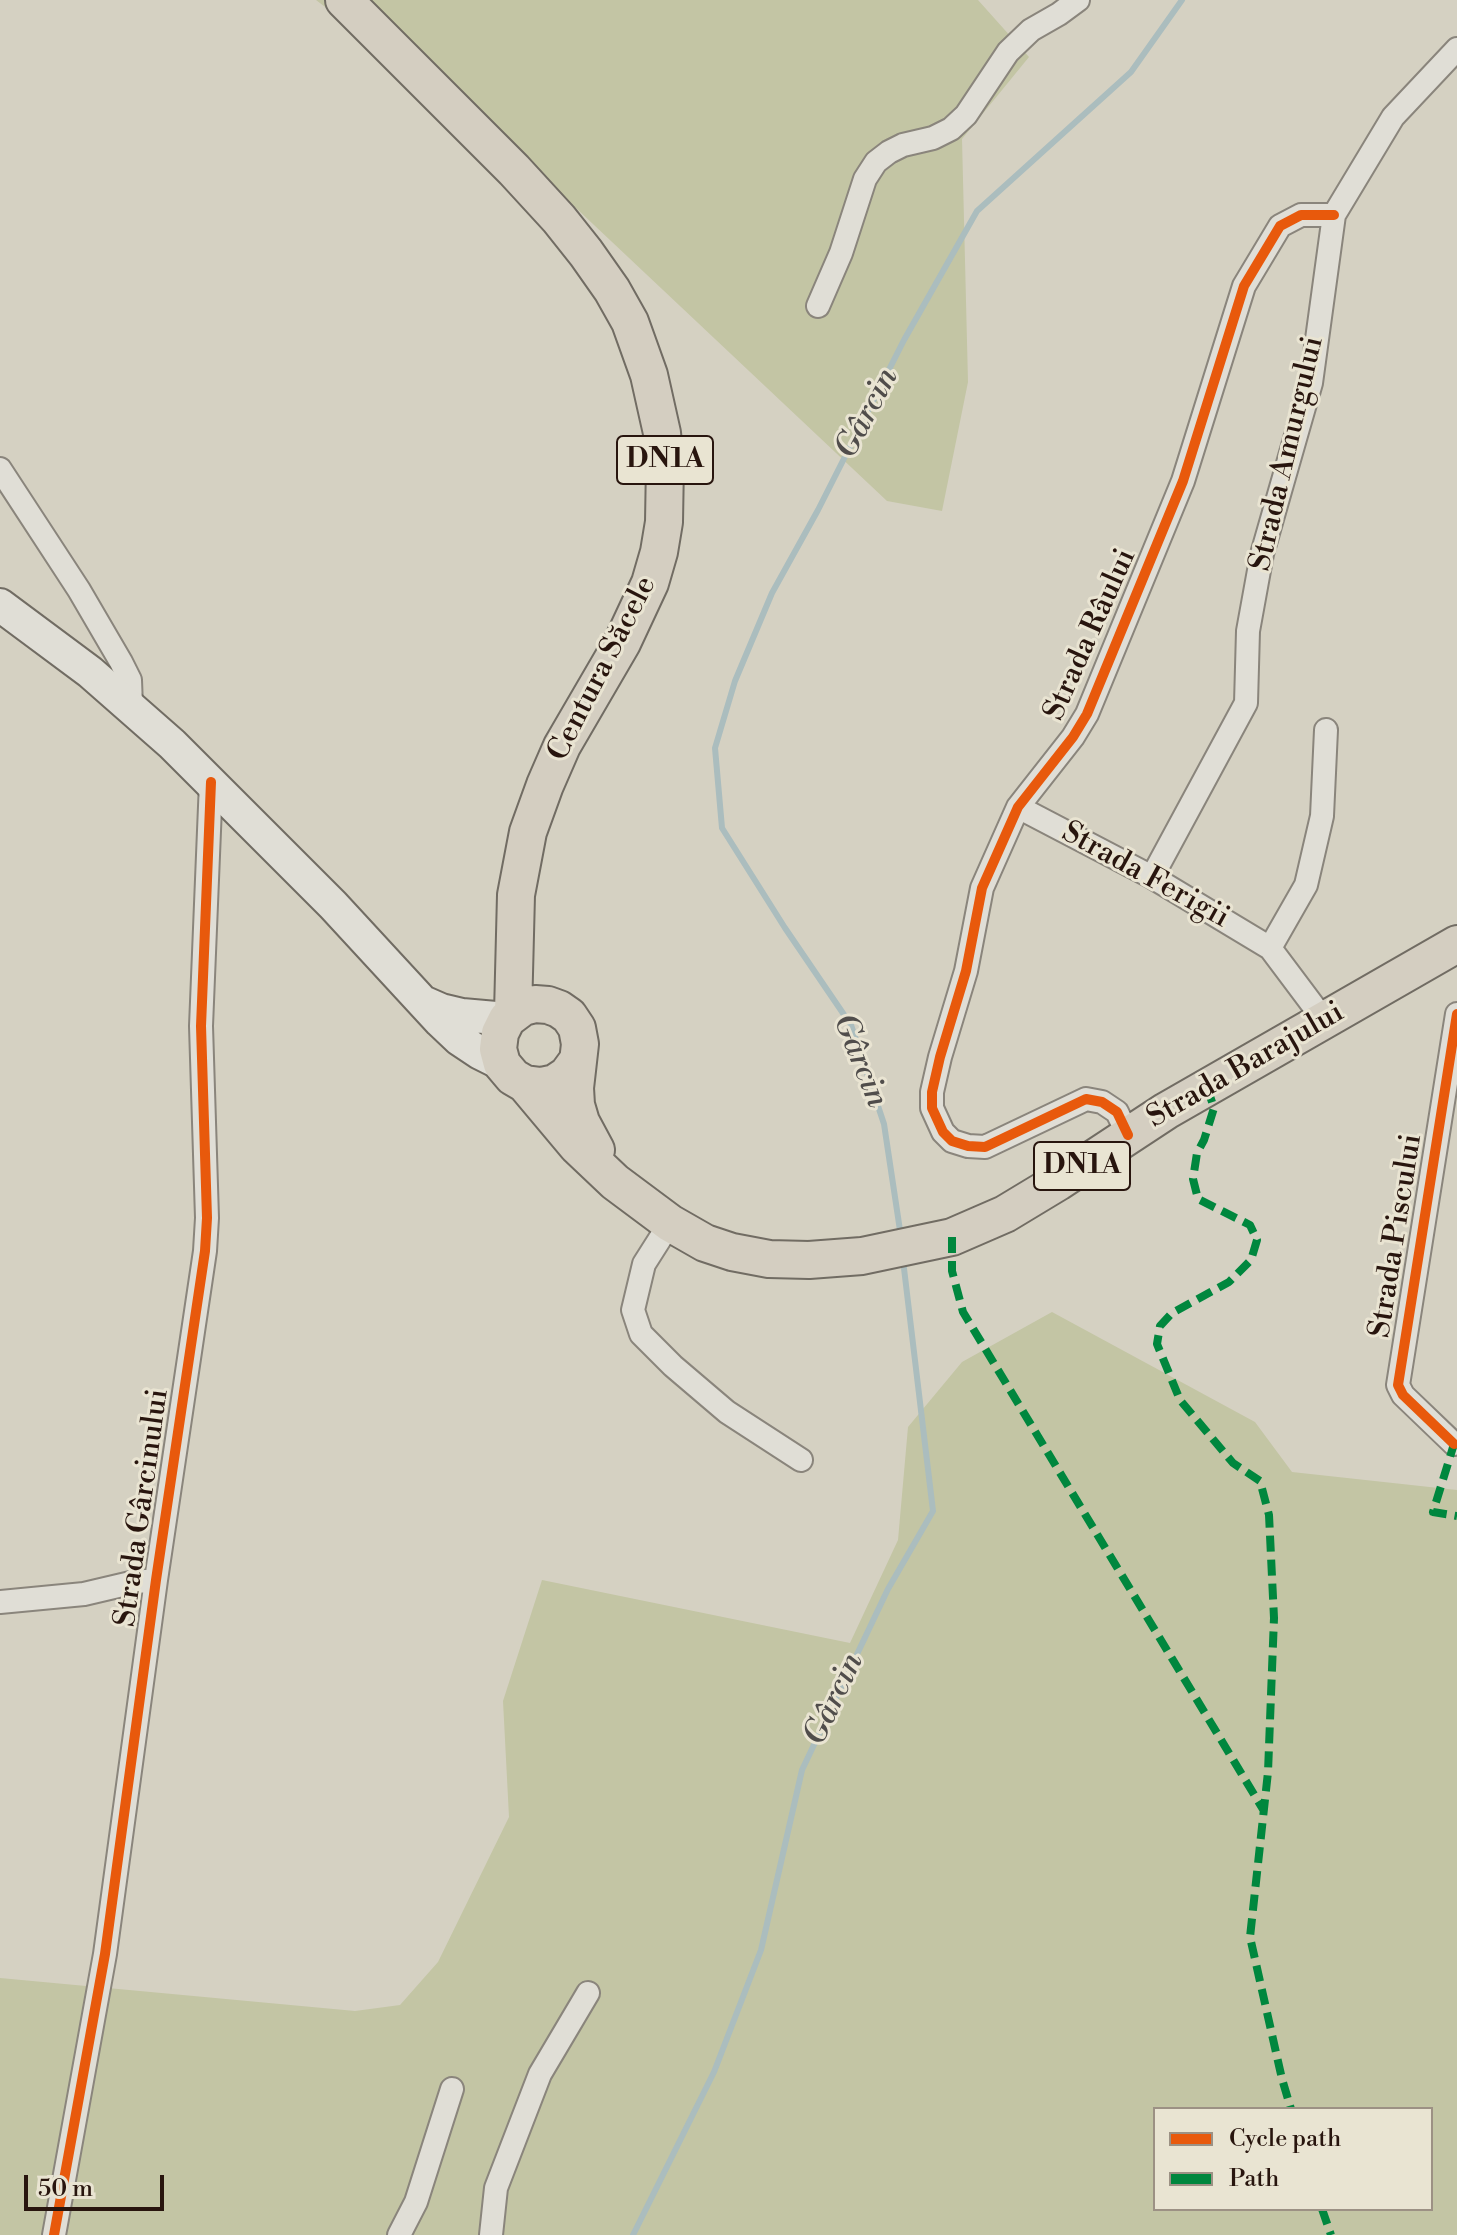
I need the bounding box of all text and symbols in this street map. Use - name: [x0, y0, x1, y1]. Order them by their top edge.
- street label: Strada Amurgului: [1244, 333, 1332, 575]
- water label: Gârcin: [828, 362, 908, 466]
- road number: DN1A: [617, 436, 713, 484]
- street label: Strada Râului: [1037, 544, 1145, 726]
- street label: Centura Săcele: [541, 571, 665, 767]
- street label: Strada Ferigii: [1055, 815, 1235, 937]
- street label: Strada Barajului: [1141, 995, 1351, 1137]
- water label: Gârcin: [823, 1009, 895, 1113]
- street label: Strada Piscului: [1363, 1131, 1431, 1341]
- road number: DN1A: [1034, 1142, 1130, 1190]
- street label: Strada Gârcinului: [108, 1387, 178, 1629]
- water label: Gârcin: [797, 1648, 873, 1752]
- legend: [1153, 2107, 1433, 2211]
- text: Cycle path: [1229, 2124, 1341, 2154]
- scale bar: [28, 2159, 168, 2209]
- text: Path: [1229, 2164, 1279, 2194]
- text: 50 m: [38, 2174, 93, 2204]

